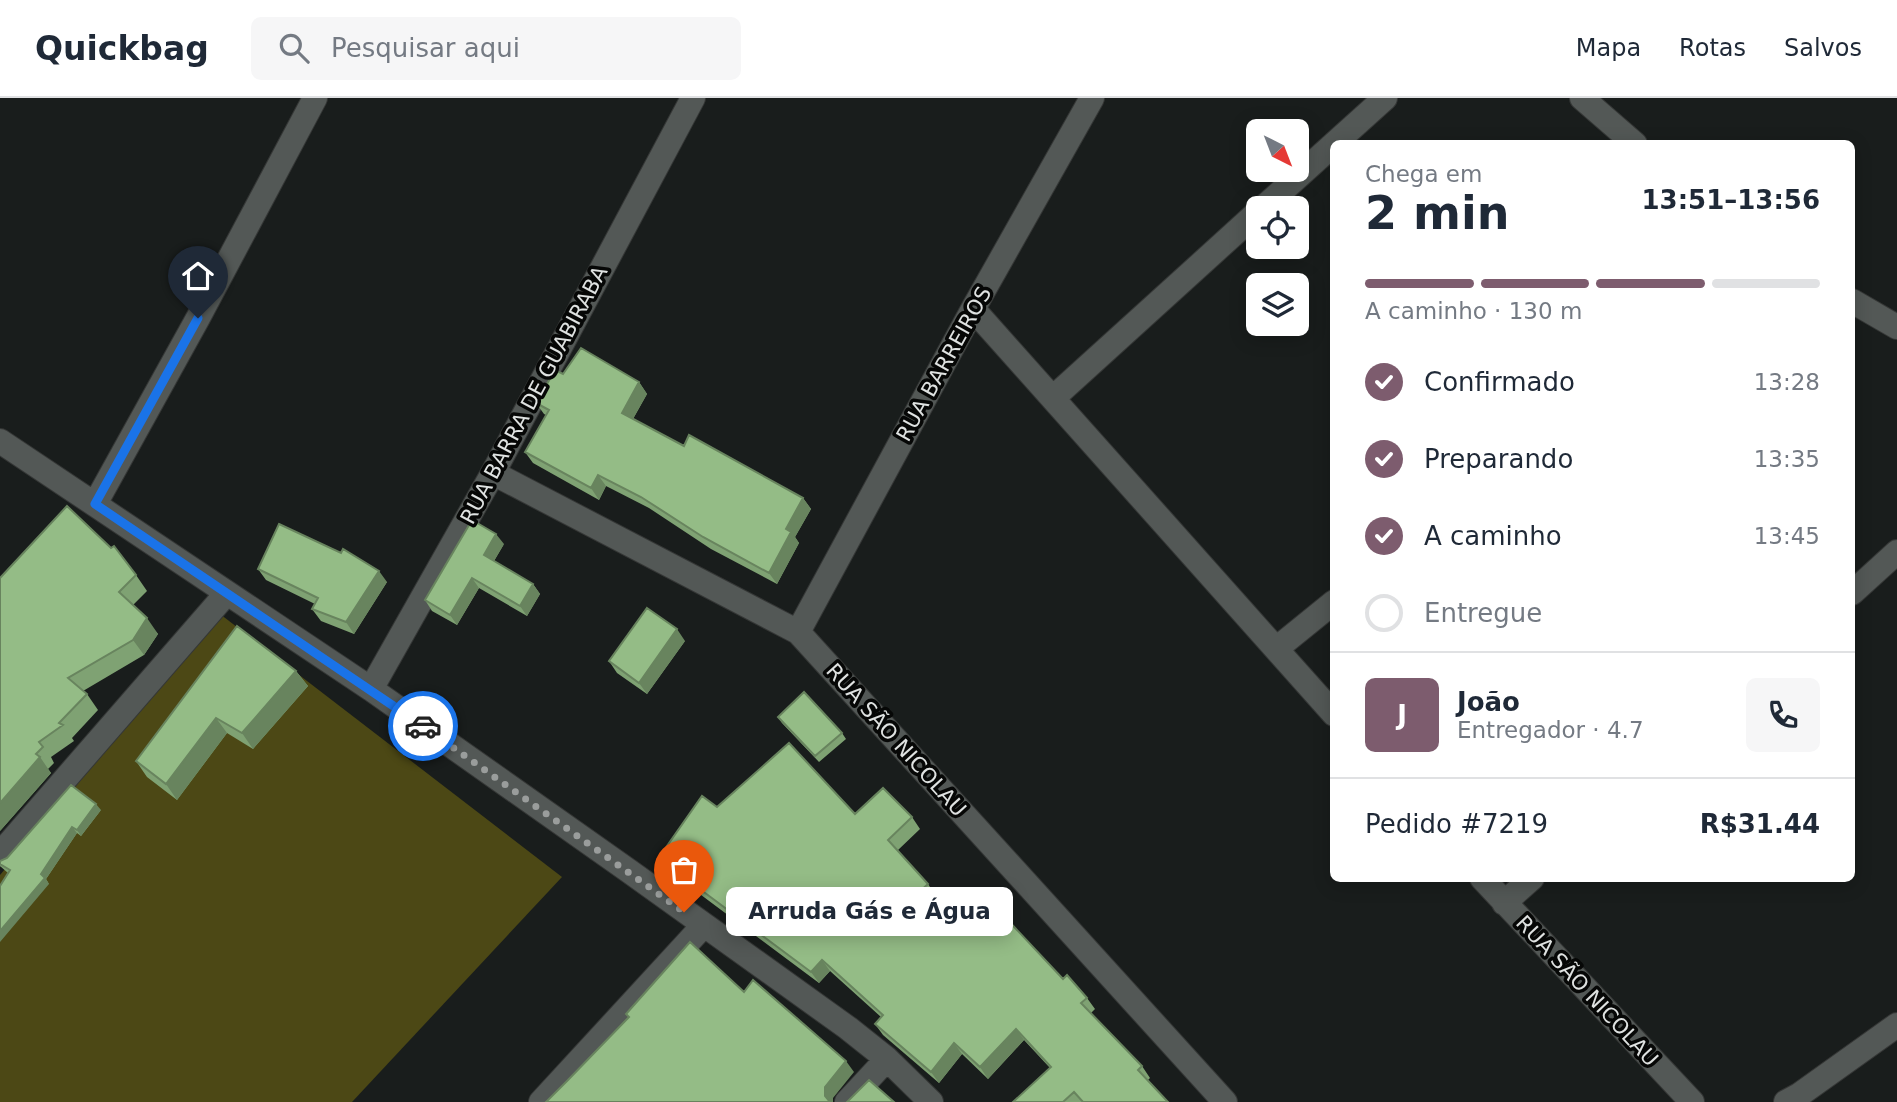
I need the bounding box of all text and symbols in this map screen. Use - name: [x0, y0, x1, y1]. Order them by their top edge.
- search box: [251, 17, 741, 80]
- text: Quickbag: [35, 29, 209, 68]
- icon: search: [275, 29, 313, 67]
- text: Pesquisar aqui: [331, 33, 520, 63]
- text: Mapa: [1576, 34, 1641, 62]
- text: Rotas: [1679, 34, 1746, 62]
- text: Salvos: [1784, 34, 1862, 62]
- north arrow: [1246, 119, 1309, 182]
- map controls: [1246, 119, 1309, 336]
- text: Chega em: [1365, 161, 1482, 187]
- text: 13:51–13:56: [1641, 185, 1820, 215]
- text: 2 min: [1365, 186, 1509, 240]
- button: locate: [1246, 196, 1309, 259]
- pin: [168, 246, 228, 318]
- icon: home: [179, 257, 217, 295]
- street label: RUA BARRA DE GUABIRABA: [456, 261, 613, 528]
- button: layers: [1246, 273, 1309, 336]
- street label: RUA BARREIROS: [892, 283, 996, 445]
- text: A caminho · 130 m: [1365, 298, 1582, 324]
- icon: check: [1365, 363, 1403, 401]
- text: Confirmado: [1424, 367, 1575, 397]
- text: 13:28: [1754, 369, 1820, 395]
- icon: check: [1365, 440, 1403, 478]
- text: Preparando: [1424, 444, 1573, 474]
- text: 13:35: [1754, 446, 1820, 472]
- icon: check: [1365, 517, 1403, 555]
- text: A caminho: [1424, 521, 1562, 551]
- text: 13:45: [1754, 523, 1820, 549]
- text: Entregue: [1424, 598, 1542, 628]
- street label: RUA SÃO NICOLAU: [821, 657, 972, 821]
- button: phone: [1746, 678, 1820, 752]
- text: João: [1457, 687, 1520, 717]
- courier: [388, 691, 458, 761]
- text: J: [1397, 700, 1407, 730]
- icon: car: [404, 707, 442, 745]
- text: Entregador · 4.7: [1457, 717, 1644, 743]
- text: Pedido #7219: [1365, 809, 1548, 839]
- text: R$31.44: [1700, 809, 1820, 839]
- pin: [654, 840, 714, 912]
- icon: bag: [665, 851, 703, 889]
- callout: Arruda Gás e Água: [726, 888, 1013, 936]
- text: Arruda Gás e Água: [748, 898, 991, 924]
- street label: RUA SÃO NICOLAU: [1511, 909, 1664, 1071]

